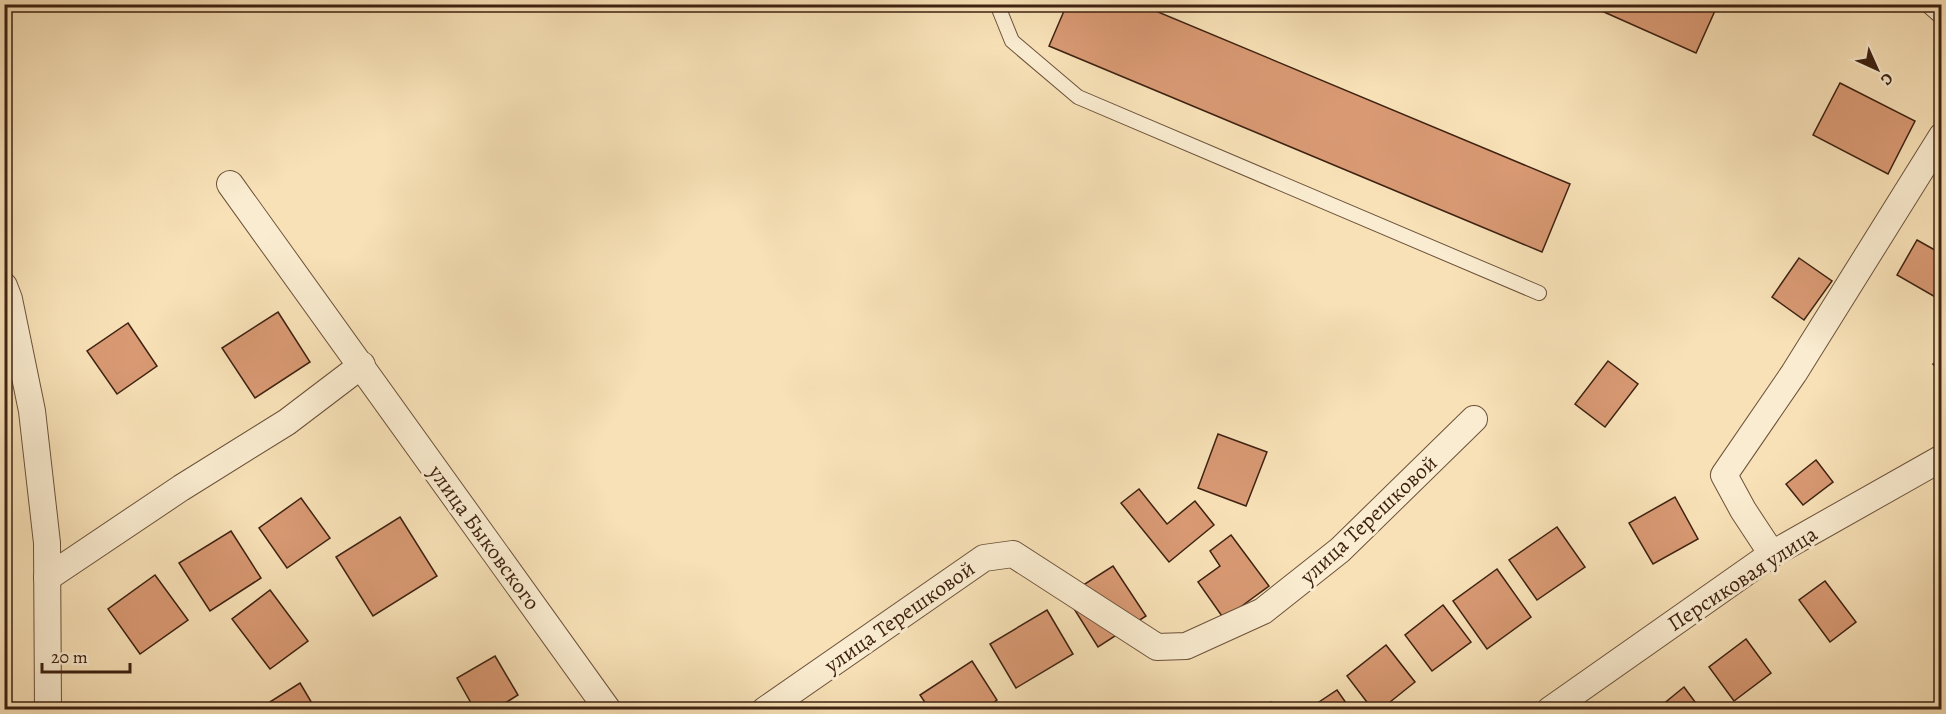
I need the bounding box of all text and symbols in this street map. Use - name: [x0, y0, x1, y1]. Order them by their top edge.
- north arrow: [1847, 39, 1907, 99]
- text: С: [1876, 68, 1898, 90]
- street label: улица Терешковой: [1293, 448, 1444, 592]
- street label: улица Быковского: [421, 458, 547, 616]
- street label: Персиковая улица: [1662, 519, 1824, 639]
- street label: улица Терешковой: [817, 554, 981, 681]
- scale bar: [42, 636, 130, 674]
- text: 20 m: [51, 645, 88, 669]

